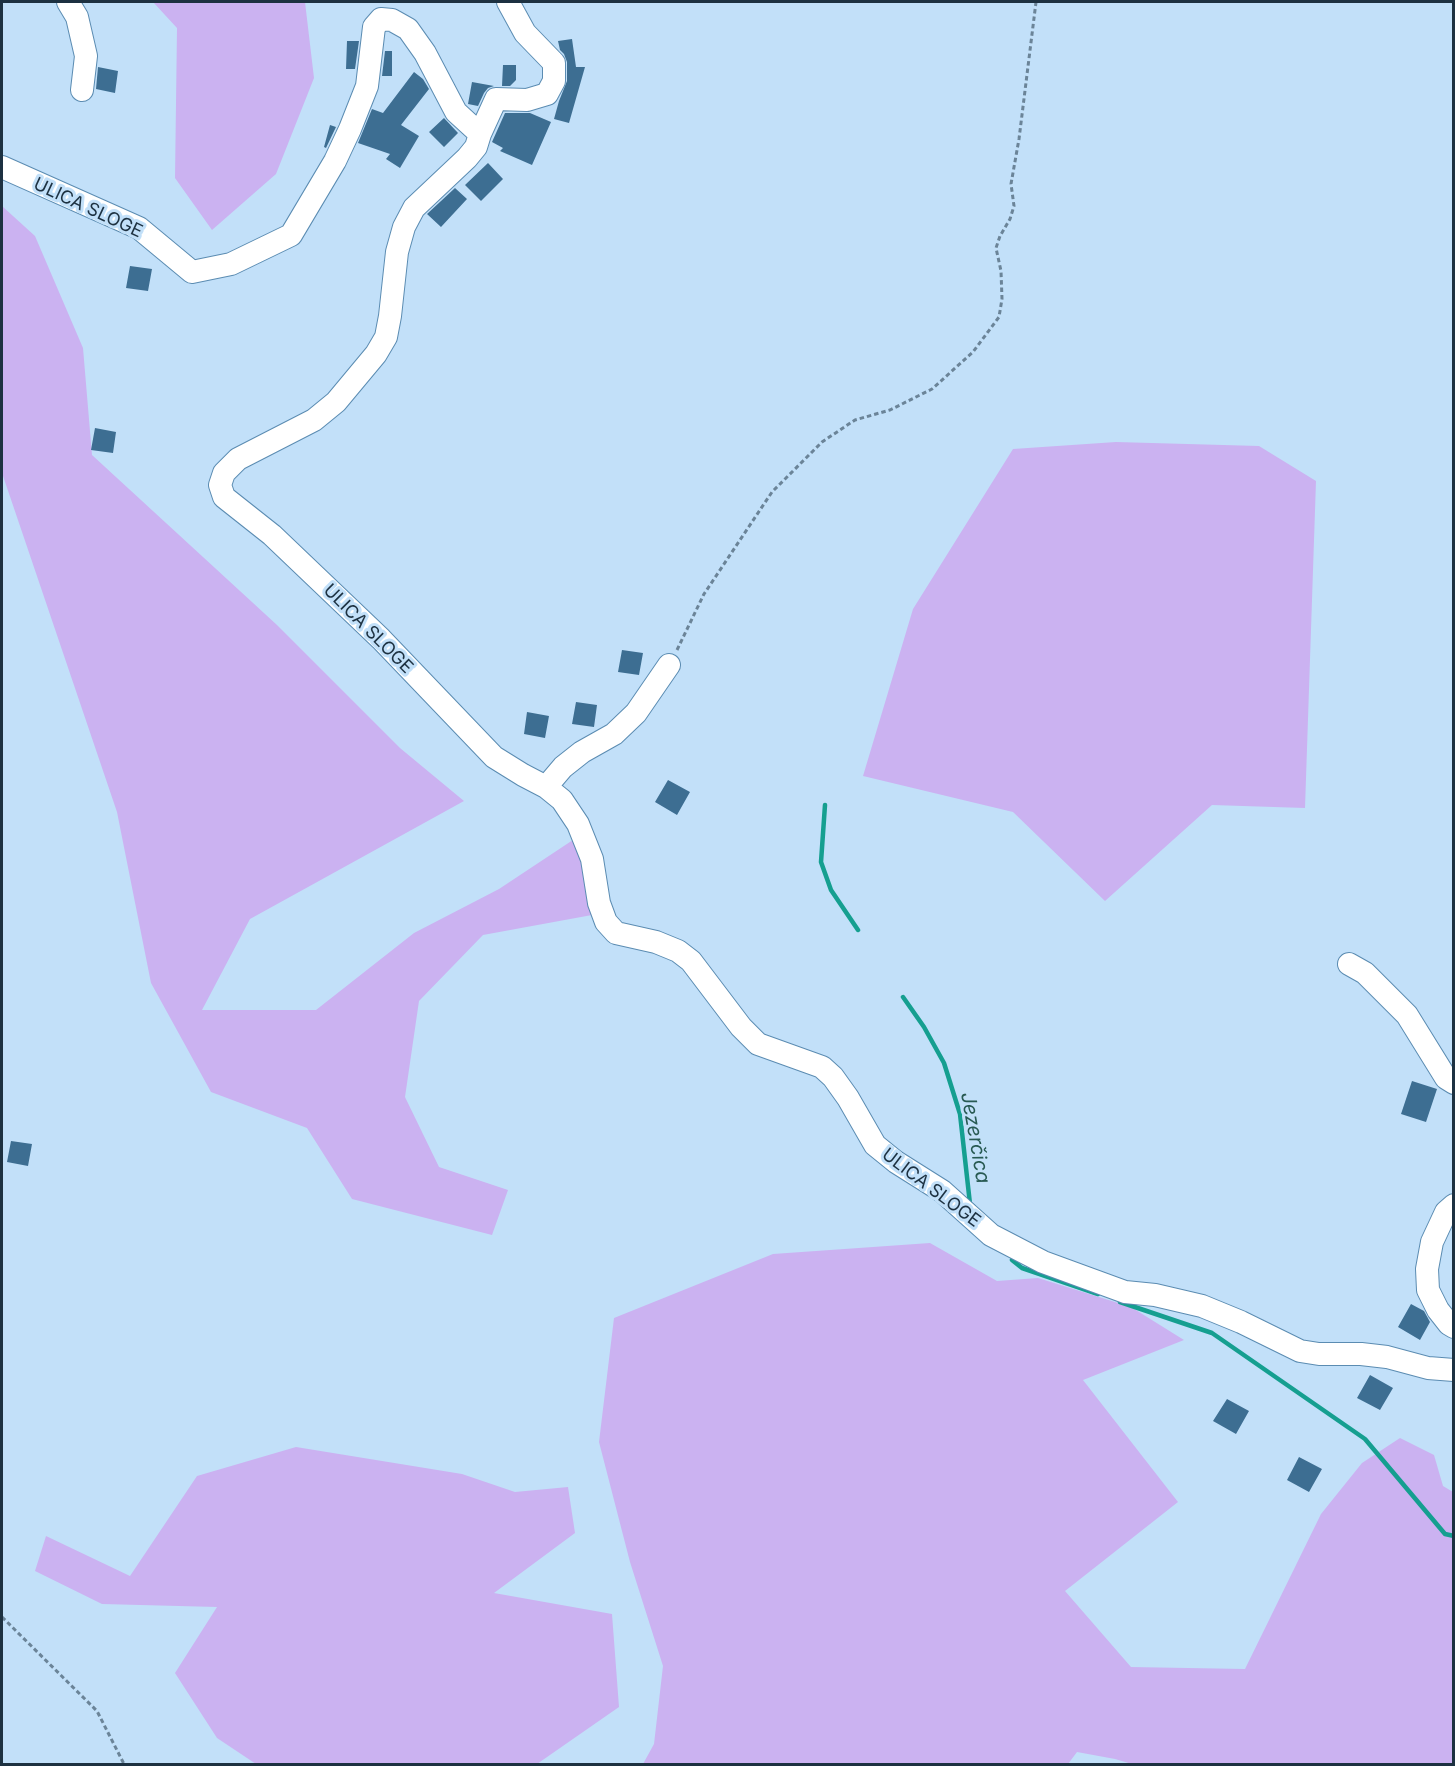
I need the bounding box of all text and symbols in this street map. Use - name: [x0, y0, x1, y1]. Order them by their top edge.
- street label: ULICA SLOGE: [30, 173, 146, 243]
- street label: ULICA SLOGE: [319, 580, 417, 678]
- water label: Jezerčica: [955, 1091, 995, 1185]
- street label: ULICA SLOGE: [877, 1144, 985, 1232]

